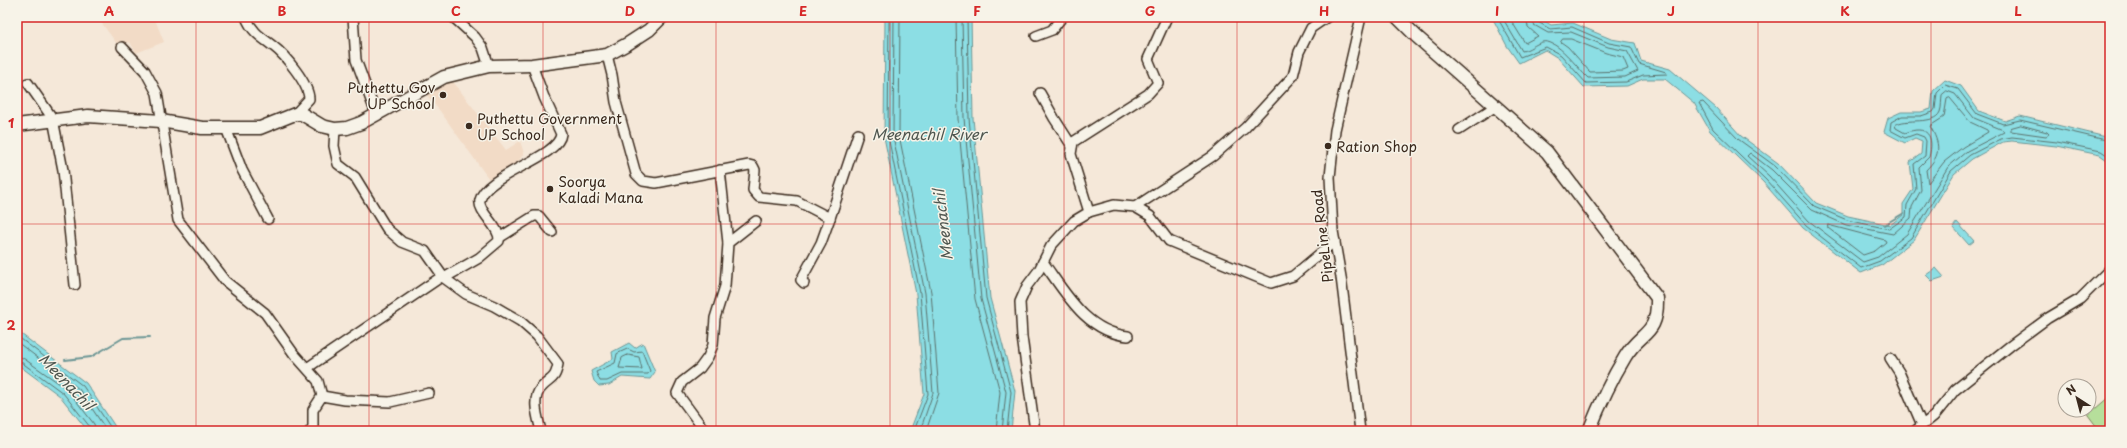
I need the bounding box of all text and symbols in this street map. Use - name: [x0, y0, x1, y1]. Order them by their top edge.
- text: A: [104, 1, 114, 20]
- text: B: [278, 1, 287, 20]
- text: C: [451, 1, 461, 20]
- text: D: [625, 1, 635, 20]
- text: E: [799, 1, 807, 20]
- text: F: [973, 1, 981, 20]
- text: G: [1145, 1, 1155, 20]
- text: H: [1319, 1, 1329, 20]
- text: I: [1495, 1, 1499, 20]
- text: J: [1667, 1, 1675, 20]
- text: K: [1840, 1, 1850, 20]
- text: L: [2014, 1, 2022, 20]
- place label: Puthettu Gov UP School: [347, 77, 435, 114]
- marker: Puthettu Gov UP School: [438, 90, 448, 100]
- place label: Puthettu Government UP School: [477, 108, 622, 145]
- text: 1: [8, 113, 14, 132]
- marker: Puthettu Government UP School: [464, 121, 474, 131]
- water label: Meenachil River: [872, 122, 989, 145]
- place label: Ration Shop: [1336, 136, 1417, 157]
- marker: Ration Shop: [1323, 141, 1333, 151]
- place label: Soorya Kaladi Mana: [558, 171, 643, 208]
- marker: Soorya Kaladi Mana: [545, 184, 555, 194]
- water label: Meenachil: [926, 185, 958, 262]
- street label: PipeLine Road: [1306, 188, 1338, 284]
- text: 2: [6, 315, 16, 334]
- water label: Meenachil: [34, 347, 102, 417]
- north arrow: [2057, 378, 2097, 418]
- text: N: [2062, 380, 2080, 399]

